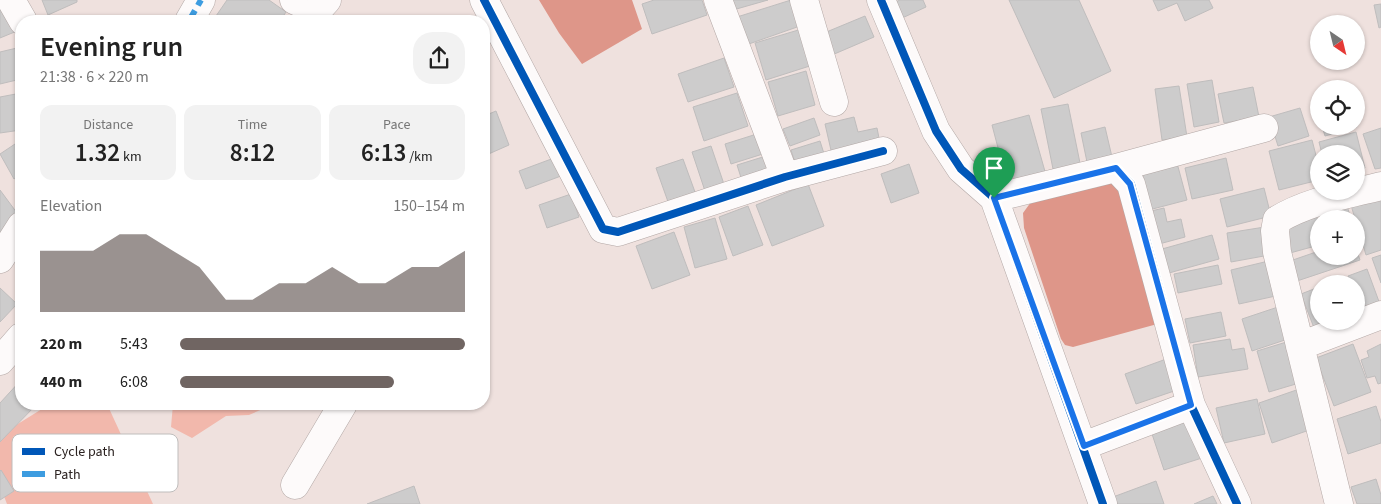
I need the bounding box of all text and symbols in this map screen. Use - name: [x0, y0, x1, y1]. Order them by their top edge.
- north arrow: [1310, 15, 1365, 70]
- map controls: [1310, 15, 1365, 330]
- text: Evening run: [40, 27, 183, 67]
- button: share: [413, 32, 465, 84]
- text: 21:38 · 6 × 220 m: [40, 66, 149, 88]
- button: locate: [1310, 80, 1365, 135]
- text: Distance: [83, 115, 133, 135]
- text: Time: [238, 115, 267, 135]
- text: Pace: [383, 115, 411, 135]
- text: 1.32: [75, 135, 120, 171]
- text: 8:12: [230, 135, 275, 171]
- text: 6:13: [361, 135, 406, 171]
- button: layers: [1310, 145, 1365, 200]
- text: km: [120, 147, 142, 167]
- text: /km: [406, 147, 433, 167]
- pin: [973, 147, 1015, 198]
- icon: arrive: [980, 154, 1008, 182]
- text: Elevation: [40, 195, 102, 217]
- text: 150–154 m: [393, 195, 465, 217]
- button: +: [1310, 210, 1365, 265]
- button: −: [1310, 275, 1365, 330]
- text: 220 m: [40, 333, 82, 355]
- text: 5:43: [120, 333, 148, 355]
- text: 440 m: [40, 371, 82, 393]
- text: 6:08: [120, 371, 148, 393]
- legend: [12, 434, 178, 492]
- text: Cycle path: [54, 442, 115, 462]
- text: Path: [54, 465, 81, 485]

